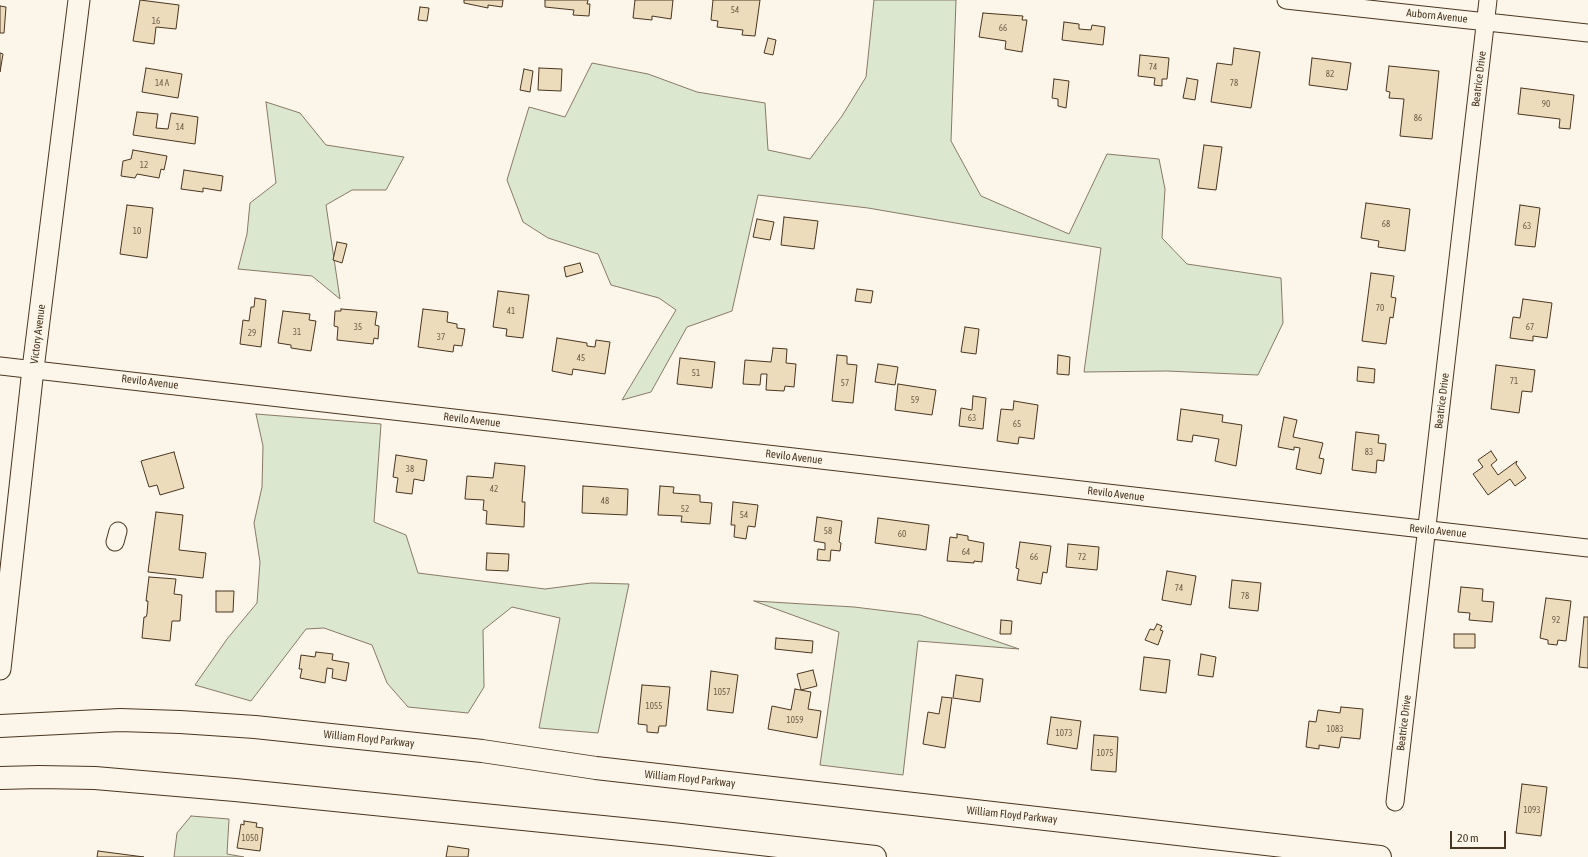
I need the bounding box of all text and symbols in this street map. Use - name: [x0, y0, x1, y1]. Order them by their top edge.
- house number: 54: [731, 5, 739, 15]
- street label: Auborn Avenue: [1406, 6, 1468, 26]
- house number: 16: [152, 16, 160, 26]
- house number: 66: [999, 23, 1007, 33]
- street label: Beatrice Drive: [1469, 50, 1489, 108]
- house number: 74: [1149, 62, 1157, 72]
- house number: 82: [1326, 69, 1334, 79]
- house number: 14 A: [155, 78, 169, 88]
- house number: 78: [1230, 78, 1238, 88]
- house number: 90: [1542, 99, 1550, 109]
- house number: 86: [1414, 113, 1422, 123]
- house number: 14: [176, 122, 184, 132]
- house number: 12: [140, 160, 148, 170]
- house number: 68: [1382, 219, 1390, 229]
- house number: 63: [1523, 221, 1531, 231]
- house number: 10: [133, 226, 141, 236]
- street label: Victory Avenue: [28, 303, 48, 365]
- house number: 70: [1376, 303, 1384, 313]
- house number: 41: [507, 306, 515, 316]
- house number: 35: [354, 322, 362, 332]
- house number: 67: [1526, 322, 1534, 332]
- house number: 31: [293, 327, 301, 337]
- house number: 29: [248, 328, 256, 338]
- house number: 37: [437, 332, 445, 342]
- house number: 45: [577, 353, 585, 363]
- house number: 51: [692, 368, 700, 378]
- street label: Revilo Avenue: [121, 372, 179, 392]
- street label: Beatrice Drive: [1432, 372, 1452, 430]
- house number: 71: [1510, 376, 1518, 386]
- house number: 57: [841, 378, 849, 388]
- house number: 59: [911, 395, 919, 405]
- street label: Revilo Avenue: [443, 410, 501, 430]
- house number: 63: [968, 413, 976, 423]
- house number: 65: [1013, 419, 1021, 429]
- street label: Revilo Avenue: [765, 447, 823, 467]
- house number: 83: [1365, 447, 1373, 457]
- house number: 38: [406, 464, 414, 474]
- house number: 42: [490, 484, 498, 494]
- street label: Revilo Avenue: [1087, 484, 1145, 504]
- house number: 48: [601, 496, 609, 506]
- house number: 52: [681, 504, 689, 514]
- house number: 54: [740, 510, 748, 520]
- street label: Revilo Avenue: [1409, 521, 1467, 541]
- house number: 58: [824, 526, 832, 536]
- house number: 60: [898, 529, 906, 539]
- house number: 64: [962, 547, 970, 557]
- house number: 66: [1030, 552, 1038, 562]
- house number: 72: [1078, 552, 1086, 562]
- house number: 74: [1175, 583, 1183, 593]
- house number: 78: [1241, 591, 1249, 601]
- house number: 92: [1552, 615, 1560, 625]
- house number: 1057: [714, 687, 730, 697]
- street label: Beatrice Drive: [1394, 694, 1414, 752]
- house number: 1055: [646, 701, 662, 711]
- house number: 1059: [787, 715, 803, 725]
- house number: 1083: [1327, 724, 1343, 734]
- street label: William Floyd Parkway: [323, 728, 415, 750]
- house number: 1073: [1056, 728, 1072, 738]
- house number: 1075: [1097, 748, 1113, 758]
- street label: William Floyd Parkway: [644, 768, 736, 790]
- street label: William Floyd Parkway: [966, 804, 1058, 826]
- house number: 1093: [1524, 805, 1540, 815]
- scale bar: [1452, 823, 1508, 849]
- text: 20 m: [1457, 831, 1479, 845]
- house number: 1050: [242, 833, 258, 843]

